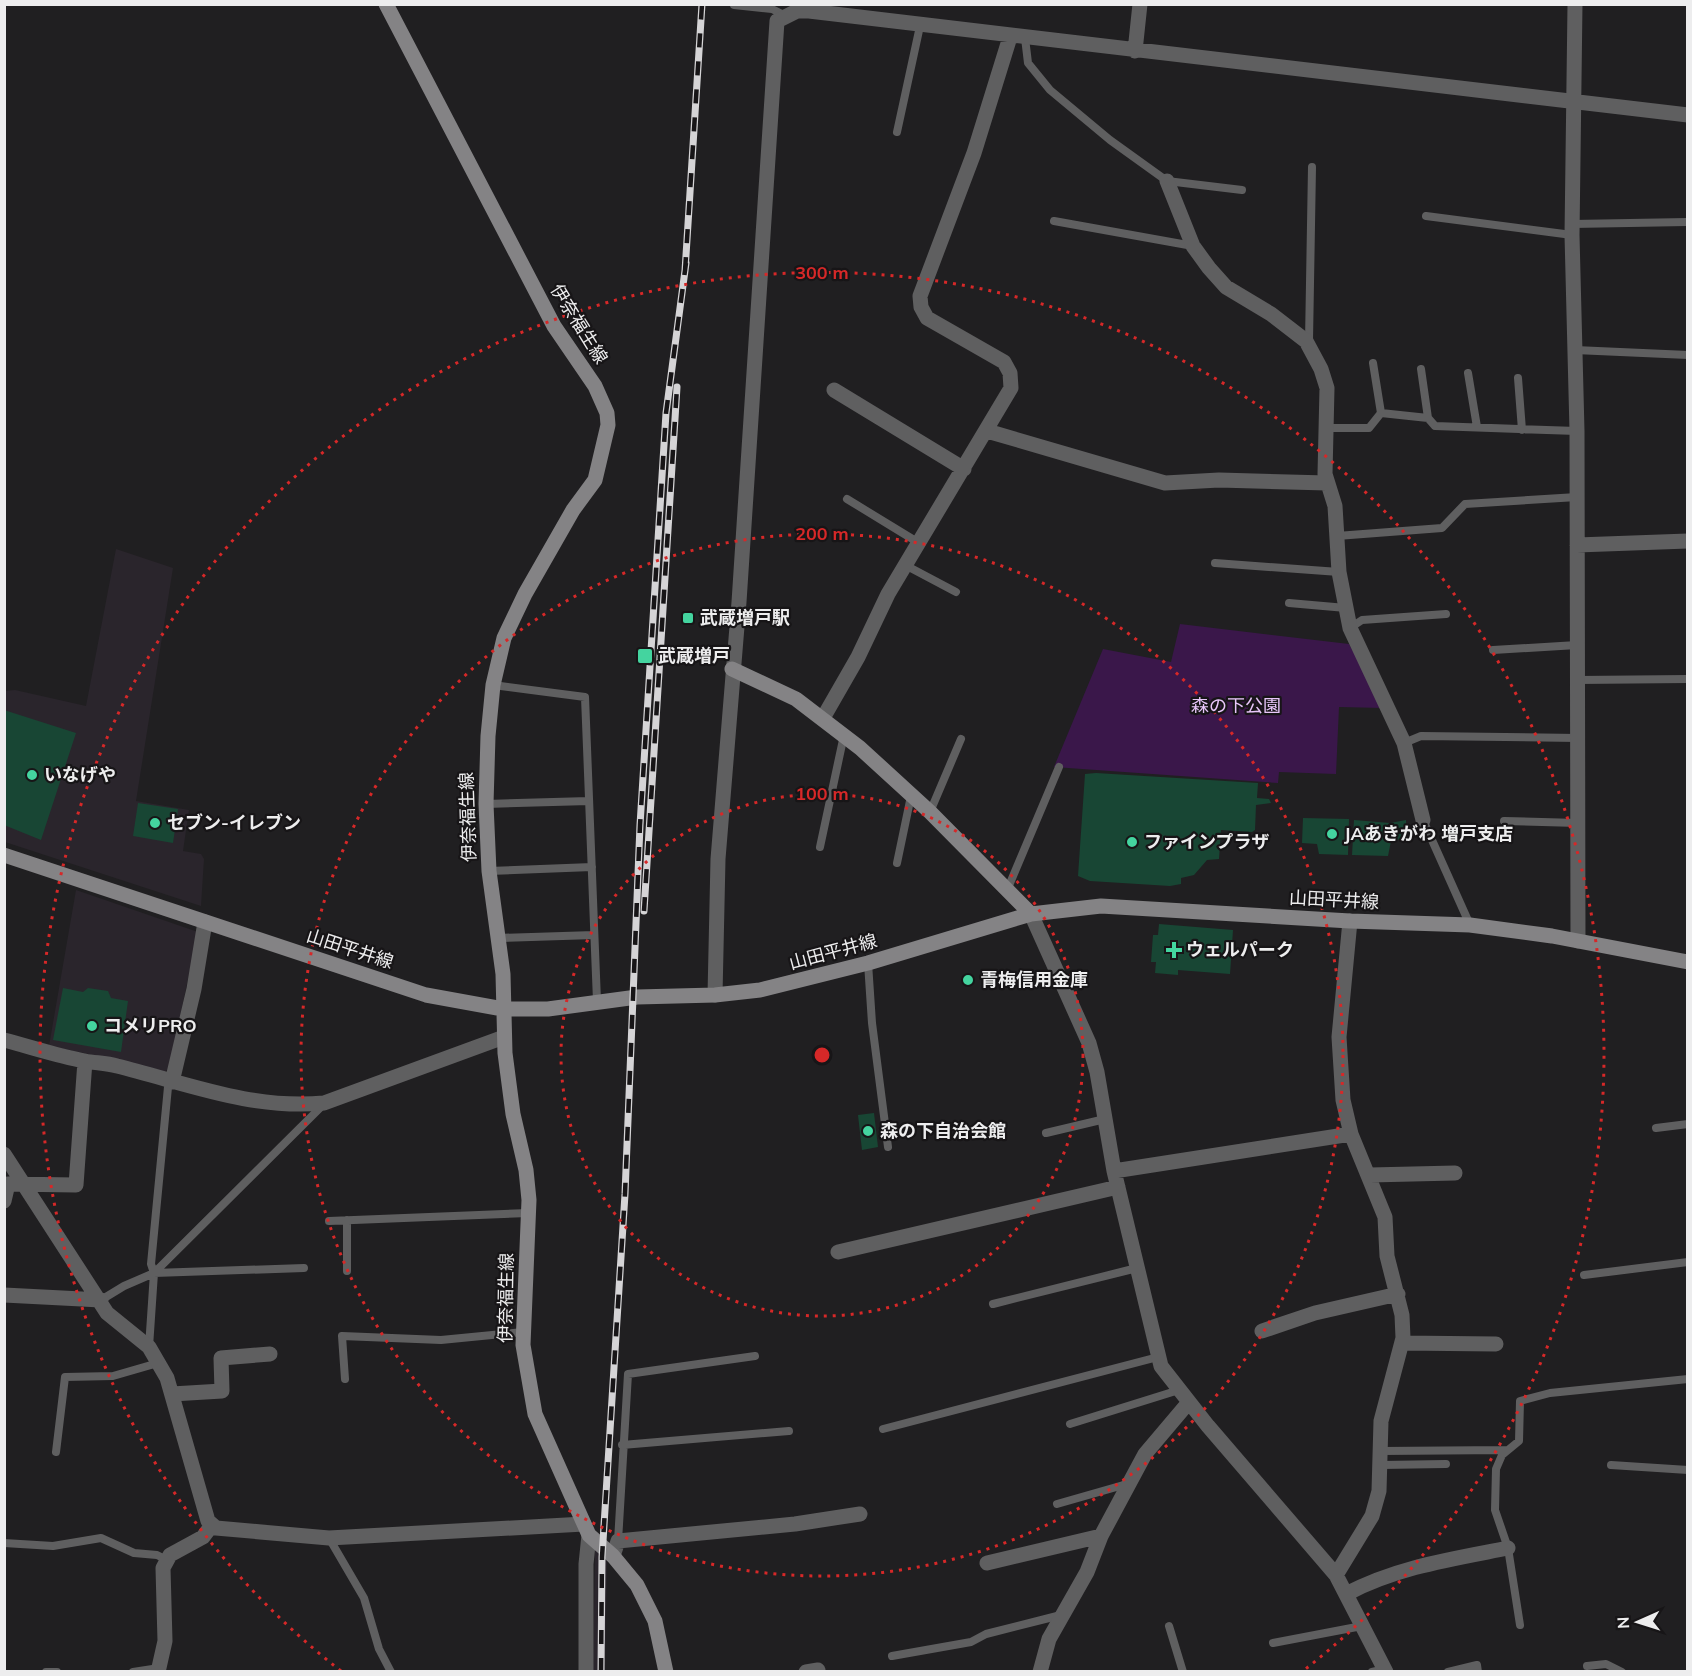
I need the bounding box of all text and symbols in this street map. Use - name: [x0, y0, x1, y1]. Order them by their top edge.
- text: 300 m: [795, 261, 849, 284]
- street label: 伊奈福生線: [546, 279, 613, 368]
- text: 200 m: [795, 522, 849, 545]
- place label: 武蔵増戸駅: [700, 606, 790, 629]
- marker: 武蔵増戸駅: [681, 611, 695, 625]
- place label: 武蔵増戸: [658, 644, 730, 667]
- marker: 武蔵増戸: [636, 647, 654, 665]
- park label: 森の下公園: [1191, 694, 1281, 717]
- place label: いなげや: [44, 763, 116, 786]
- marker: いなげや: [25, 768, 39, 782]
- street label: 伊奈福生線: [454, 772, 481, 862]
- text: 100 m: [795, 782, 849, 805]
- place label: セブン-イレブン: [167, 811, 301, 834]
- marker: セブン-イレブン: [148, 816, 162, 830]
- place label: JAあきがわ 増戸支店: [1344, 822, 1513, 845]
- marker: JAあきがわ 増戸支店: [1325, 827, 1339, 841]
- place label: ファインプラザ: [1144, 830, 1269, 853]
- marker: ファインプラザ: [1125, 835, 1139, 849]
- street label: 山田平井線: [1288, 886, 1380, 913]
- street label: 山田平井線: [304, 924, 397, 973]
- street label: 山田平井線: [786, 929, 879, 974]
- place label: ウェルパーク: [1186, 938, 1294, 961]
- marker: ウェルパーク: [1167, 943, 1181, 957]
- place label: 青梅信用金庫: [980, 968, 1088, 991]
- marker: 青梅信用金庫: [961, 973, 975, 987]
- place label: コメリPRO: [104, 1014, 197, 1037]
- marker: コメリPRO: [85, 1019, 99, 1033]
- centre of rings: [812, 1045, 832, 1065]
- place label: 森の下自治会館: [880, 1119, 1006, 1142]
- marker: 森の下自治会館: [861, 1124, 875, 1138]
- street label: 伊奈福生線: [493, 1253, 518, 1343]
- north arrow: [1608, 1592, 1668, 1652]
- text: N: [1613, 1616, 1633, 1629]

